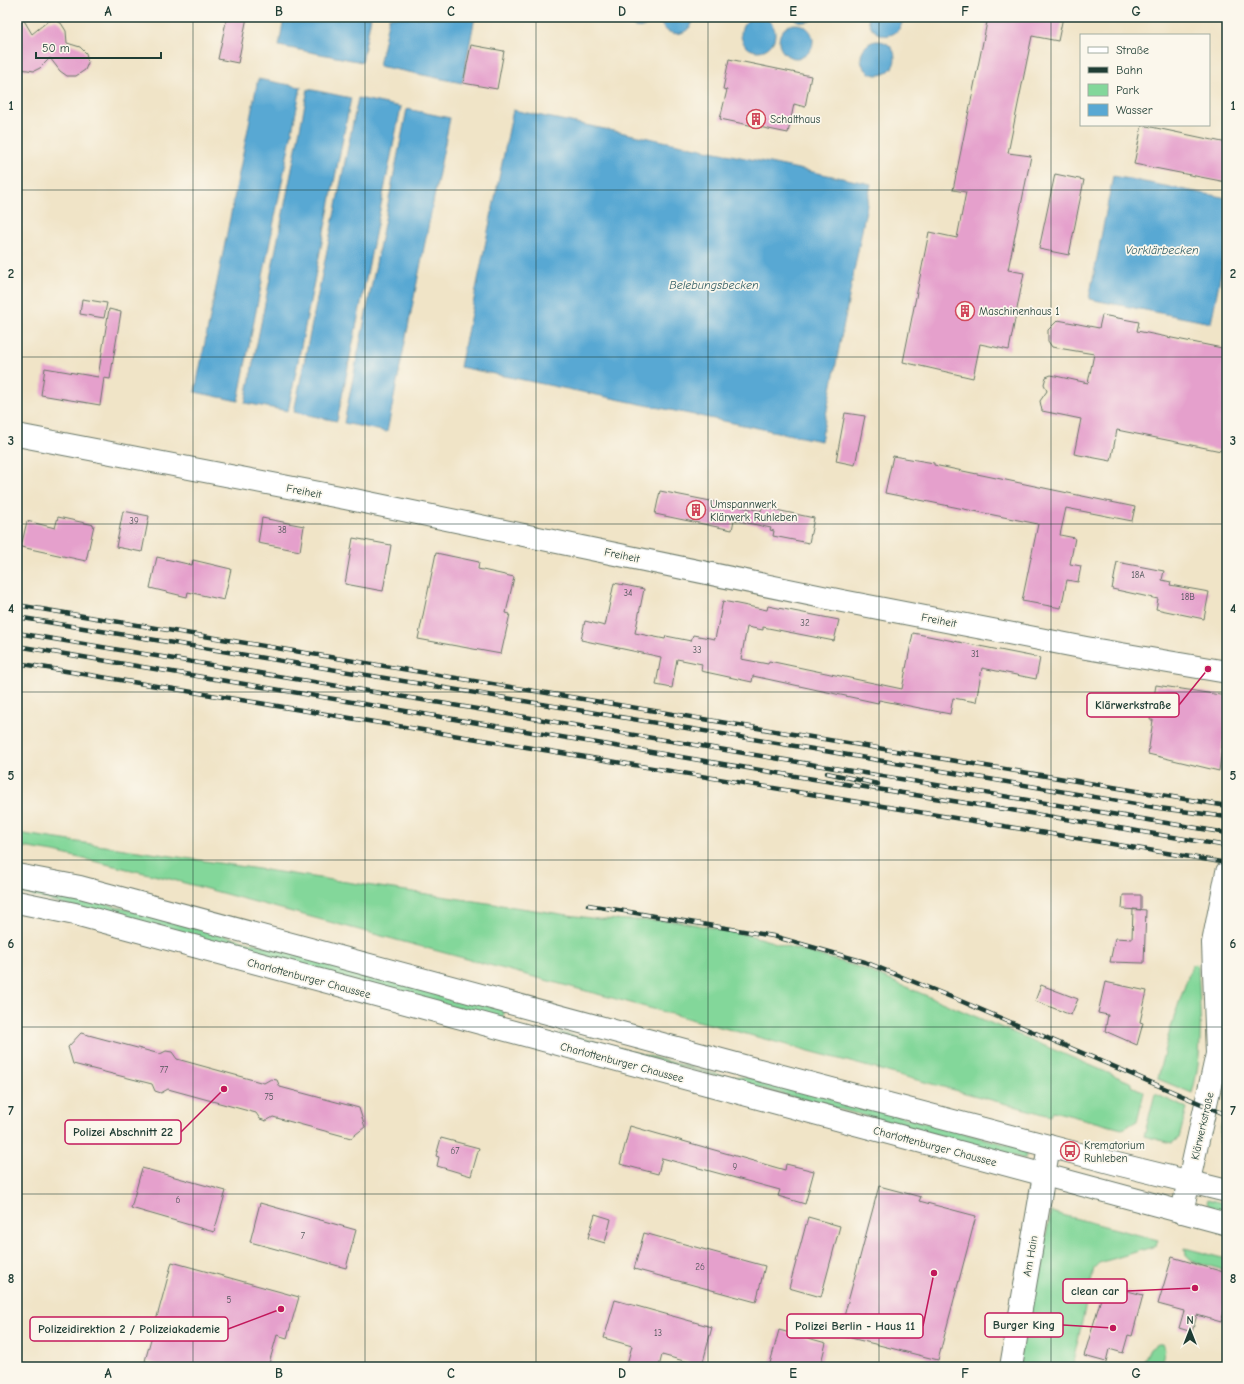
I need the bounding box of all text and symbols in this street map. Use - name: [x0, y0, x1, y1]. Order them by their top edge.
- text: A: [104, 4, 112, 19]
- text: B: [275, 4, 283, 19]
- text: C: [447, 4, 455, 19]
- text: D: [618, 4, 626, 19]
- text: E: [789, 4, 797, 19]
- text: F: [961, 4, 969, 19]
- text: G: [1131, 4, 1141, 19]
- scale bar: [36, 34, 161, 60]
- legend: [1080, 34, 1210, 126]
- text: 50 m: [42, 41, 70, 55]
- text: Straße: [1116, 43, 1149, 57]
- text: Bahn: [1116, 63, 1143, 77]
- text: Park: [1116, 83, 1139, 97]
- text: 1: [8, 98, 14, 113]
- text: 1: [1230, 98, 1236, 113]
- text: Wasser: [1116, 103, 1153, 117]
- building icon: Schalthaus: [745, 108, 767, 130]
- place label: Schalthaus: [770, 113, 821, 126]
- water label: Vorklärbecken: [1125, 243, 1199, 257]
- text: 2: [8, 266, 14, 281]
- text: 2: [1230, 266, 1236, 281]
- water label: Belebungsbecken: [669, 278, 759, 292]
- building icon: Maschinenhaus 1: [954, 300, 976, 322]
- place label: Maschinenhaus 1: [979, 305, 1060, 318]
- text: 3: [8, 433, 14, 448]
- text: 3: [1230, 433, 1236, 448]
- street label: Freiheit: [285, 482, 323, 501]
- place label: Umspannwerk Klärwerk Ruhleben: [710, 498, 797, 524]
- building icon: Umspannwerk Klärwerk Ruhleben: [685, 499, 707, 521]
- house number: 39: [129, 516, 139, 526]
- house number: 38: [277, 525, 287, 535]
- street label: Freiheit: [603, 545, 641, 566]
- house number: 18A: [1131, 570, 1145, 580]
- house number: 34: [624, 588, 632, 598]
- house number: 18B: [1181, 592, 1195, 602]
- text: 4: [8, 601, 14, 616]
- text: 4: [1230, 601, 1236, 616]
- street label: Freiheit: [920, 611, 958, 630]
- house number: 32: [800, 618, 810, 628]
- house number: 33: [692, 645, 702, 655]
- house number: 31: [971, 649, 979, 659]
- callout: Klärwerkstraße: [1087, 693, 1179, 717]
- text: Klärwerkstraße: [1095, 698, 1171, 712]
- text: 5: [8, 768, 15, 783]
- text: 5: [1230, 768, 1237, 783]
- text: 6: [8, 936, 15, 951]
- text: 6: [1230, 936, 1237, 951]
- street label: Charlottenburger Chaussee: [246, 956, 373, 1001]
- street label: Charlottenburger Chaussee: [559, 1040, 686, 1085]
- house number: 77: [160, 1065, 169, 1075]
- street label: Klärwerkstraße: [1188, 1091, 1217, 1161]
- house number: 75: [264, 1092, 274, 1102]
- text: 7: [8, 1103, 14, 1118]
- text: 7: [1230, 1103, 1236, 1118]
- callout: Polizei Abschnitt 22: [65, 1120, 181, 1144]
- street label: Charlottenburger Chaussee: [872, 1124, 999, 1169]
- text: Polizei Abschnitt 22: [73, 1125, 173, 1139]
- place label: Krematorium Ruhleben: [1084, 1139, 1145, 1165]
- bus stop icon: Krematorium Ruhleben: [1059, 1140, 1081, 1162]
- house number: 67: [450, 1146, 460, 1156]
- house number: 9: [733, 1162, 738, 1172]
- house number: 6: [176, 1195, 181, 1205]
- house number: 7: [301, 1231, 306, 1241]
- street label: Am Hain: [1020, 1235, 1040, 1278]
- house number: 26: [695, 1262, 705, 1272]
- text: 8: [8, 1271, 14, 1286]
- text: 8: [1230, 1271, 1236, 1286]
- callout: clean car: [1063, 1279, 1127, 1303]
- text: clean car: [1071, 1284, 1119, 1298]
- house number: 5: [227, 1295, 232, 1305]
- north arrow: [1170, 1310, 1210, 1350]
- callout: Burger King: [985, 1313, 1063, 1337]
- callout: Polizei Berlin - Haus 11: [787, 1314, 923, 1338]
- text: N: [1186, 1314, 1194, 1327]
- callout: Polizeidirektion 2 / Polizeiakademie: [30, 1317, 228, 1341]
- text: Burger King: [993, 1318, 1055, 1332]
- text: Polizei Berlin - Haus 11: [795, 1319, 915, 1333]
- text: Polizeidirektion 2 / Polizeiakademie: [38, 1322, 220, 1336]
- house number: 13: [654, 1328, 662, 1338]
- text: A: [104, 1366, 112, 1381]
- text: B: [275, 1366, 283, 1381]
- text: C: [447, 1366, 455, 1381]
- text: D: [618, 1366, 626, 1381]
- text: E: [789, 1366, 797, 1381]
- text: F: [961, 1366, 969, 1381]
- text: G: [1131, 1366, 1141, 1381]

